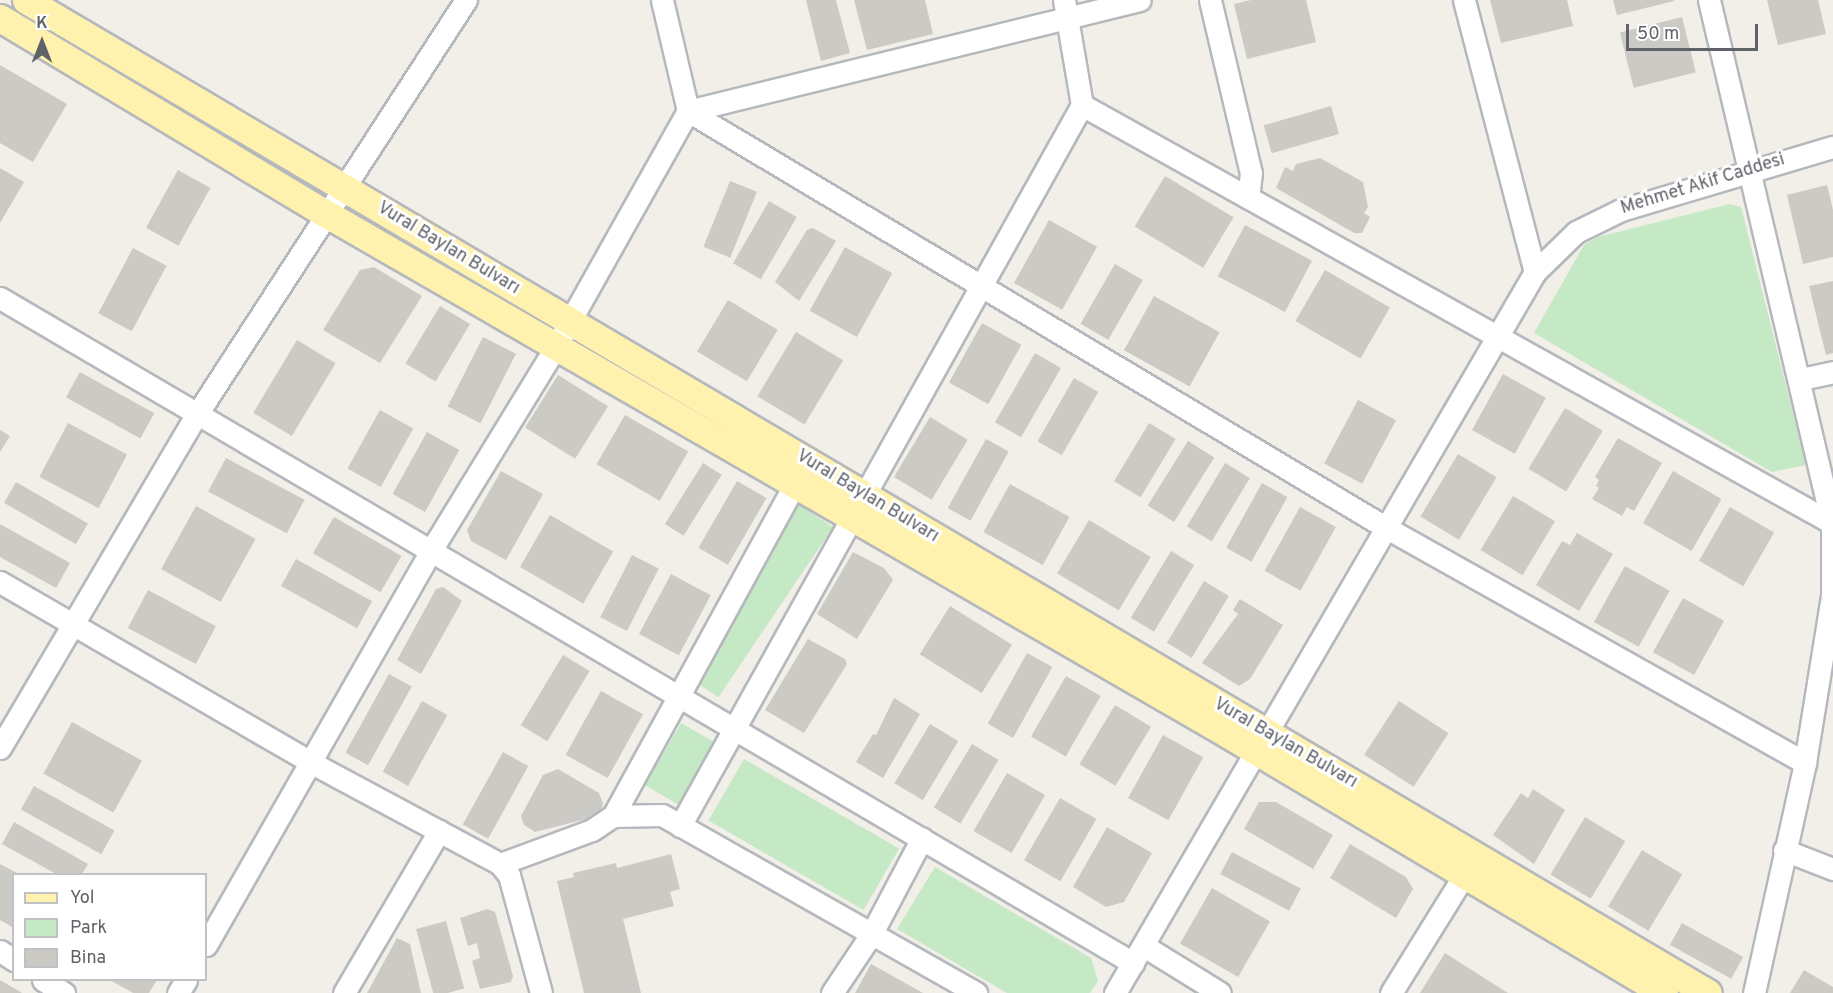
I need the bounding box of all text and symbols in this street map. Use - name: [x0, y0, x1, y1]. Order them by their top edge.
- north arrow: [12, 12, 72, 72]
- scale bar: [1629, 12, 1761, 50]
- text: K: [36, 14, 48, 34]
- text: 50 m: [1637, 23, 1679, 46]
- street label: Mehmet Akif Caddesi: [1618, 150, 1788, 220]
- street label: Vural Baylan Bulvarı: [373, 198, 523, 300]
- street label: Vural Baylan Bulvarı: [792, 446, 942, 548]
- street label: Vural Baylan Bulvarı: [1209, 694, 1361, 794]
- legend: [12, 873, 207, 981]
- text: Yol: [70, 887, 95, 910]
- text: Park: [70, 917, 107, 940]
- text: Bina: [70, 947, 106, 970]

